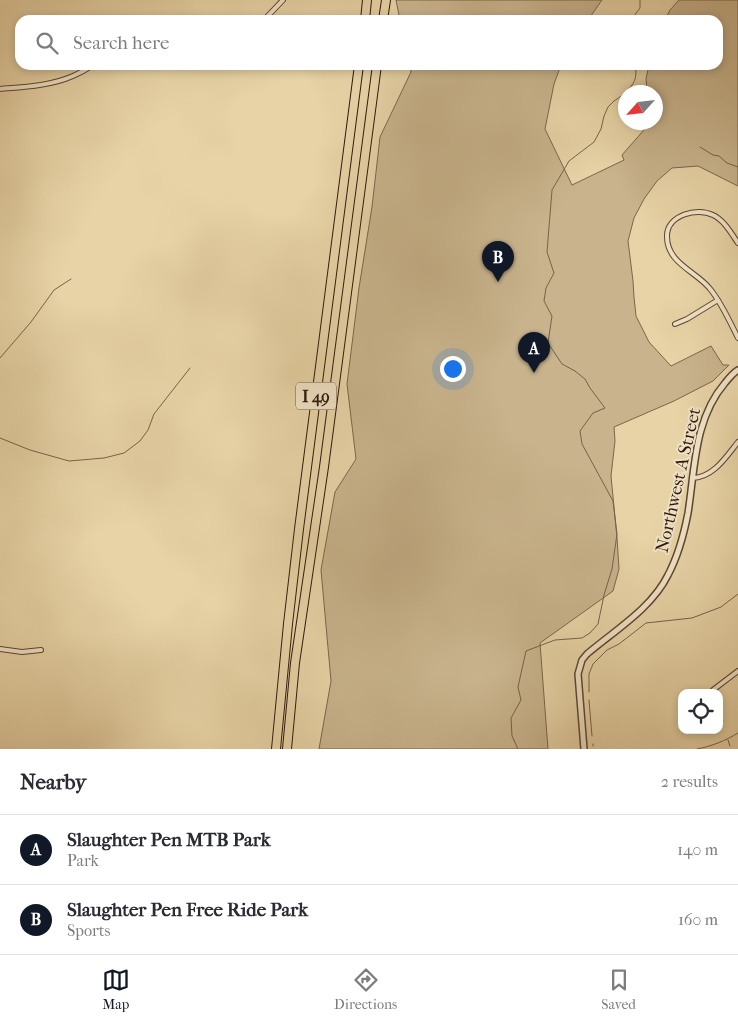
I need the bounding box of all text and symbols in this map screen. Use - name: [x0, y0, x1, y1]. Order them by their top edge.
- search box: [15, 15, 723, 70]
- icon: search: [33, 29, 61, 57]
- text: Search here: [73, 32, 169, 54]
- north arrow: [618, 85, 663, 130]
- pin: B: [482, 241, 514, 282]
- pin: A: [518, 332, 550, 373]
- your location: [440, 356, 466, 382]
- road number: I 49: [296, 382, 336, 410]
- street label: Northwest A Street: [652, 405, 706, 555]
- map controls: [678, 689, 723, 734]
- button: locate: [678, 689, 723, 734]
- text: Nearby: [20, 770, 86, 794]
- text: 2 results: [661, 772, 718, 791]
- text: Slaughter Pen MTB Park: [67, 829, 270, 851]
- text: A: [31, 840, 41, 859]
- text: 140 m: [677, 840, 718, 859]
- text: Park: [67, 851, 99, 870]
- text: Slaughter Pen Free Ride Park: [67, 899, 308, 921]
- text: B: [31, 910, 41, 929]
- text: 160 m: [678, 910, 718, 929]
- text: Sports: [67, 921, 110, 940]
- tab: Map: [102, 966, 130, 1013]
- tab: Directions: [334, 966, 397, 1013]
- tab: Saved: [601, 966, 636, 1013]

